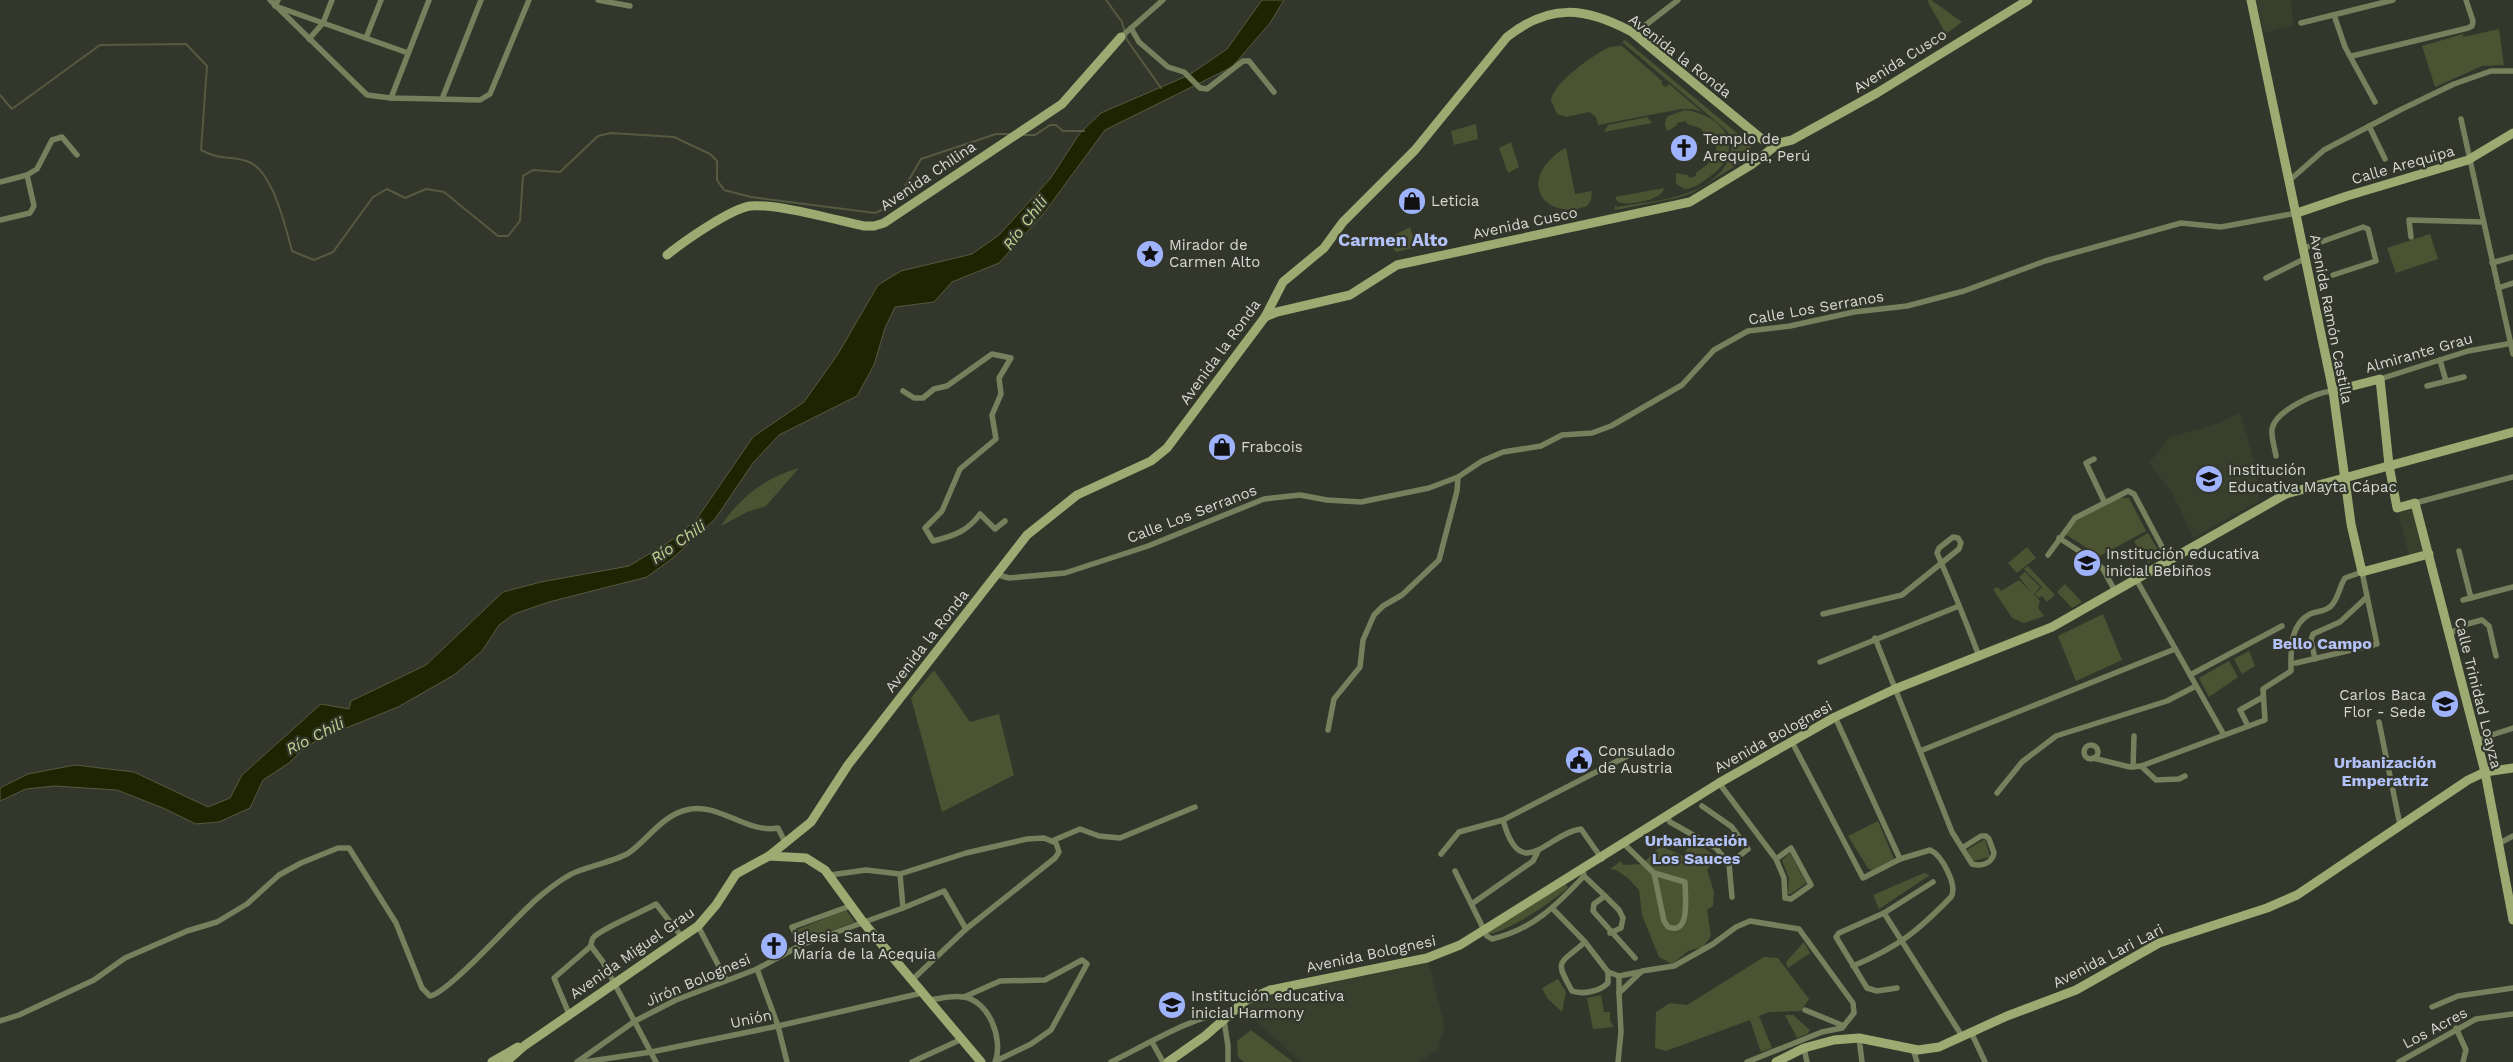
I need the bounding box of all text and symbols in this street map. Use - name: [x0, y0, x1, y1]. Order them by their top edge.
- street label: Avenida la Ronda: [1625, 10, 1735, 102]
- street label: Avenida Cusco: [1850, 25, 1950, 97]
- place label: Templo de Arequipa, Perú: [1703, 130, 1810, 165]
- church icon: Templo de Arequipa, Perú: [1669, 133, 1699, 163]
- street label: Avenida Chilina: [877, 137, 980, 215]
- street label: Calle Arequipa: [2350, 142, 2457, 188]
- shop icon: Leticia: [1397, 186, 1427, 216]
- water label: Río Chili: [999, 192, 1052, 254]
- place label: Leticia: [1431, 192, 1480, 210]
- street label: Avenida Cusco: [1471, 203, 1579, 243]
- district label: Carmen Alto: [1338, 229, 1448, 250]
- street label: Avenida Ramón Castilla: [2306, 233, 2356, 406]
- place label: Mirador de Carmen Alto: [1169, 236, 1260, 271]
- place icon: Mirador de Carmen Alto: [1135, 239, 1165, 269]
- street label: Calle Los Serranos: [1747, 287, 1885, 329]
- street label: Avenida la Ronda: [1176, 296, 1264, 408]
- street label: Almirante Grau: [2363, 329, 2475, 377]
- shop icon: Frabcois: [1207, 432, 1237, 462]
- place label: Frabcois: [1241, 438, 1303, 456]
- place label: Institución Educativa Mayta Cápac: [2228, 461, 2397, 496]
- school or university icon: Institución Educativa Mayta Cápac: [2194, 464, 2224, 494]
- street label: Calle Los Serranos: [1125, 481, 1259, 547]
- water label: Río Chili: [647, 516, 710, 568]
- place label: Institución educativa inicial Bebiños: [2106, 545, 2260, 580]
- school or university icon: Institución educativa inicial Bebiños: [2072, 548, 2102, 578]
- street label: Avenida la Ronda: [881, 586, 973, 696]
- street label: Calle Trinidad Loayza: [2450, 616, 2506, 771]
- district label: Bello Campo: [2272, 634, 2372, 653]
- place label: Carlos Baca Flor - Sede: [2339, 686, 2427, 721]
- school or university icon: Carlos Baca Flor - Sede: [2430, 689, 2460, 719]
- street label: Avenida Bolognesi: [1711, 697, 1835, 777]
- water label: Río Chili: [283, 713, 348, 759]
- place label: Consulado de Austria: [1598, 742, 1675, 777]
- public building icon: Consulado de Austria: [1564, 745, 1594, 775]
- district label: Urbanización Emperatriz: [2334, 753, 2436, 790]
- district label: Urbanización Los Sauces: [1645, 831, 1747, 868]
- street label: Avenida Miguel Grau: [566, 903, 698, 1003]
- street label: Avenida Lari Lari: [2050, 920, 2166, 992]
- place label: Iglesia Santa María de la Acequia: [793, 928, 936, 963]
- church icon: Iglesia Santa María de la Acequia: [759, 931, 789, 961]
- street label: Avenida Bolognesi: [1305, 931, 1437, 977]
- street label: Jirón Bolognesi: [643, 950, 753, 1010]
- place label: Institución educativa inicial Harmony: [1191, 987, 1345, 1022]
- school or university icon: Institución educativa inicial Harmony: [1157, 990, 1187, 1020]
- street label: Los Acres: [2400, 1003, 2471, 1053]
- street label: Unión: [729, 1006, 773, 1032]

